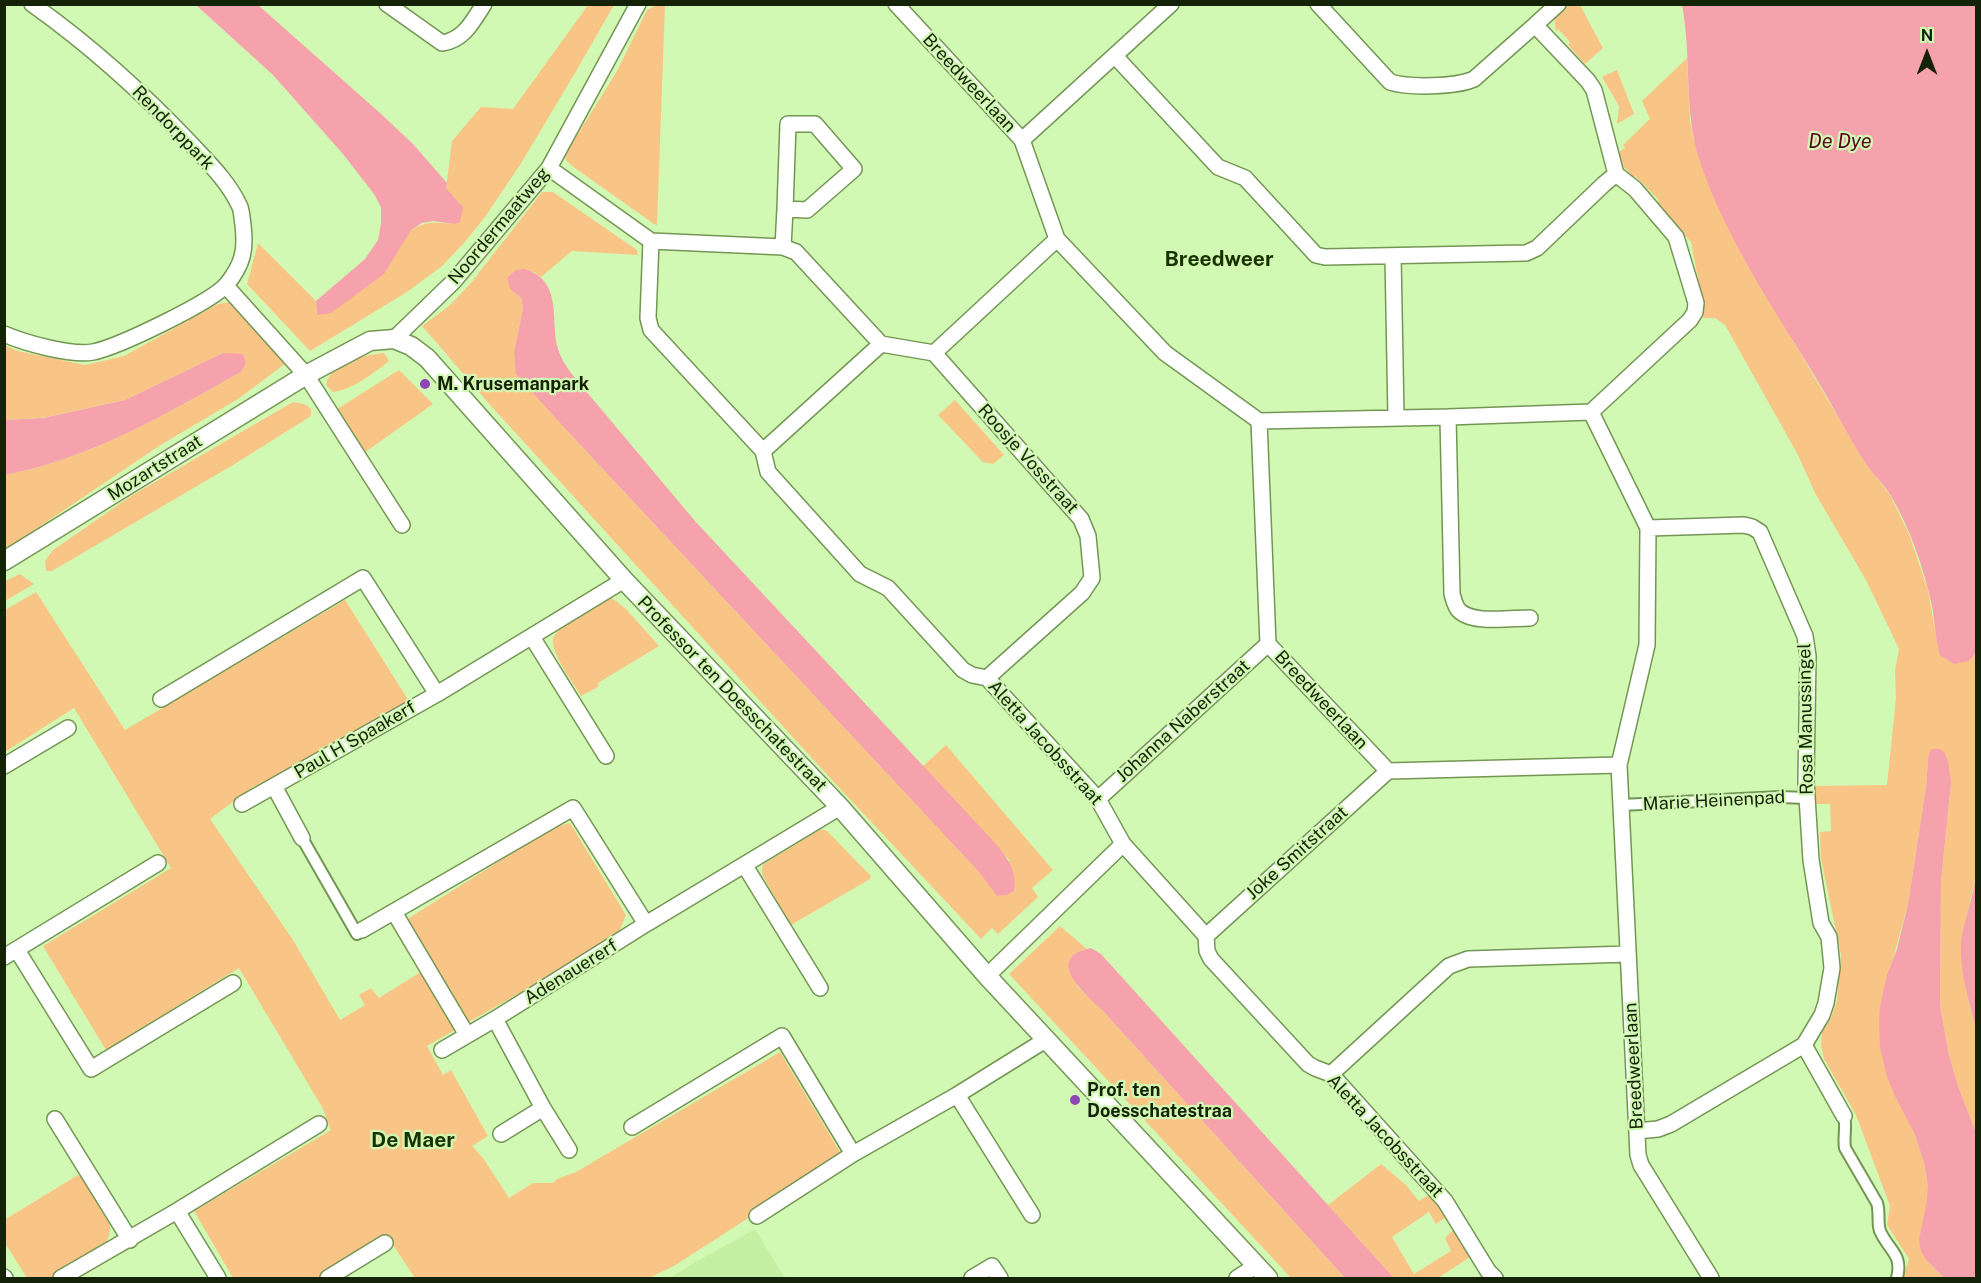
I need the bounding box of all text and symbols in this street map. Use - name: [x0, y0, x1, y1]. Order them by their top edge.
- north arrow: [1897, 24, 1957, 84]
- text: N: [1921, 26, 1933, 45]
- street label: Breedweerlaan: [918, 29, 1020, 137]
- street label: Rendorppark: [127, 81, 219, 175]
- water label: De Dye: [1808, 130, 1872, 154]
- street label: Noordermaatweg: [444, 163, 554, 289]
- district label: Breedweer: [1164, 247, 1274, 273]
- place label: M. Krusemanpark: [437, 373, 589, 395]
- marker: M. Krusemanpark: [418, 377, 432, 391]
- street label: Roosje Vosstraat: [973, 400, 1083, 518]
- street label: Mozartstraat: [104, 430, 206, 506]
- street label: Professor ten Doesschatestraat: [633, 592, 831, 796]
- street label: Rosa Manussingel: [1794, 643, 1818, 795]
- street label: Breedweerlaan: [1270, 646, 1372, 754]
- street label: Johanna Naberstraat: [1111, 655, 1255, 787]
- street label: Aletta Jacobsstraat: [983, 676, 1107, 810]
- street label: Paul H Spaakerf: [290, 697, 420, 783]
- street label: Marie Heinenpad: [1642, 786, 1786, 816]
- street label: Joke Smitstraat: [1242, 802, 1352, 904]
- street label: Adenauererf: [520, 935, 622, 1009]
- street label: Breedweerlaan: [1620, 1002, 1648, 1130]
- street label: Aletta Jacobsstraat: [1322, 1070, 1448, 1202]
- place label: Prof. ten Doesschatestraa: [1087, 1079, 1232, 1122]
- marker: Prof. ten Doesschatestraa: [1068, 1093, 1082, 1107]
- district label: De Maer: [371, 1128, 455, 1154]

